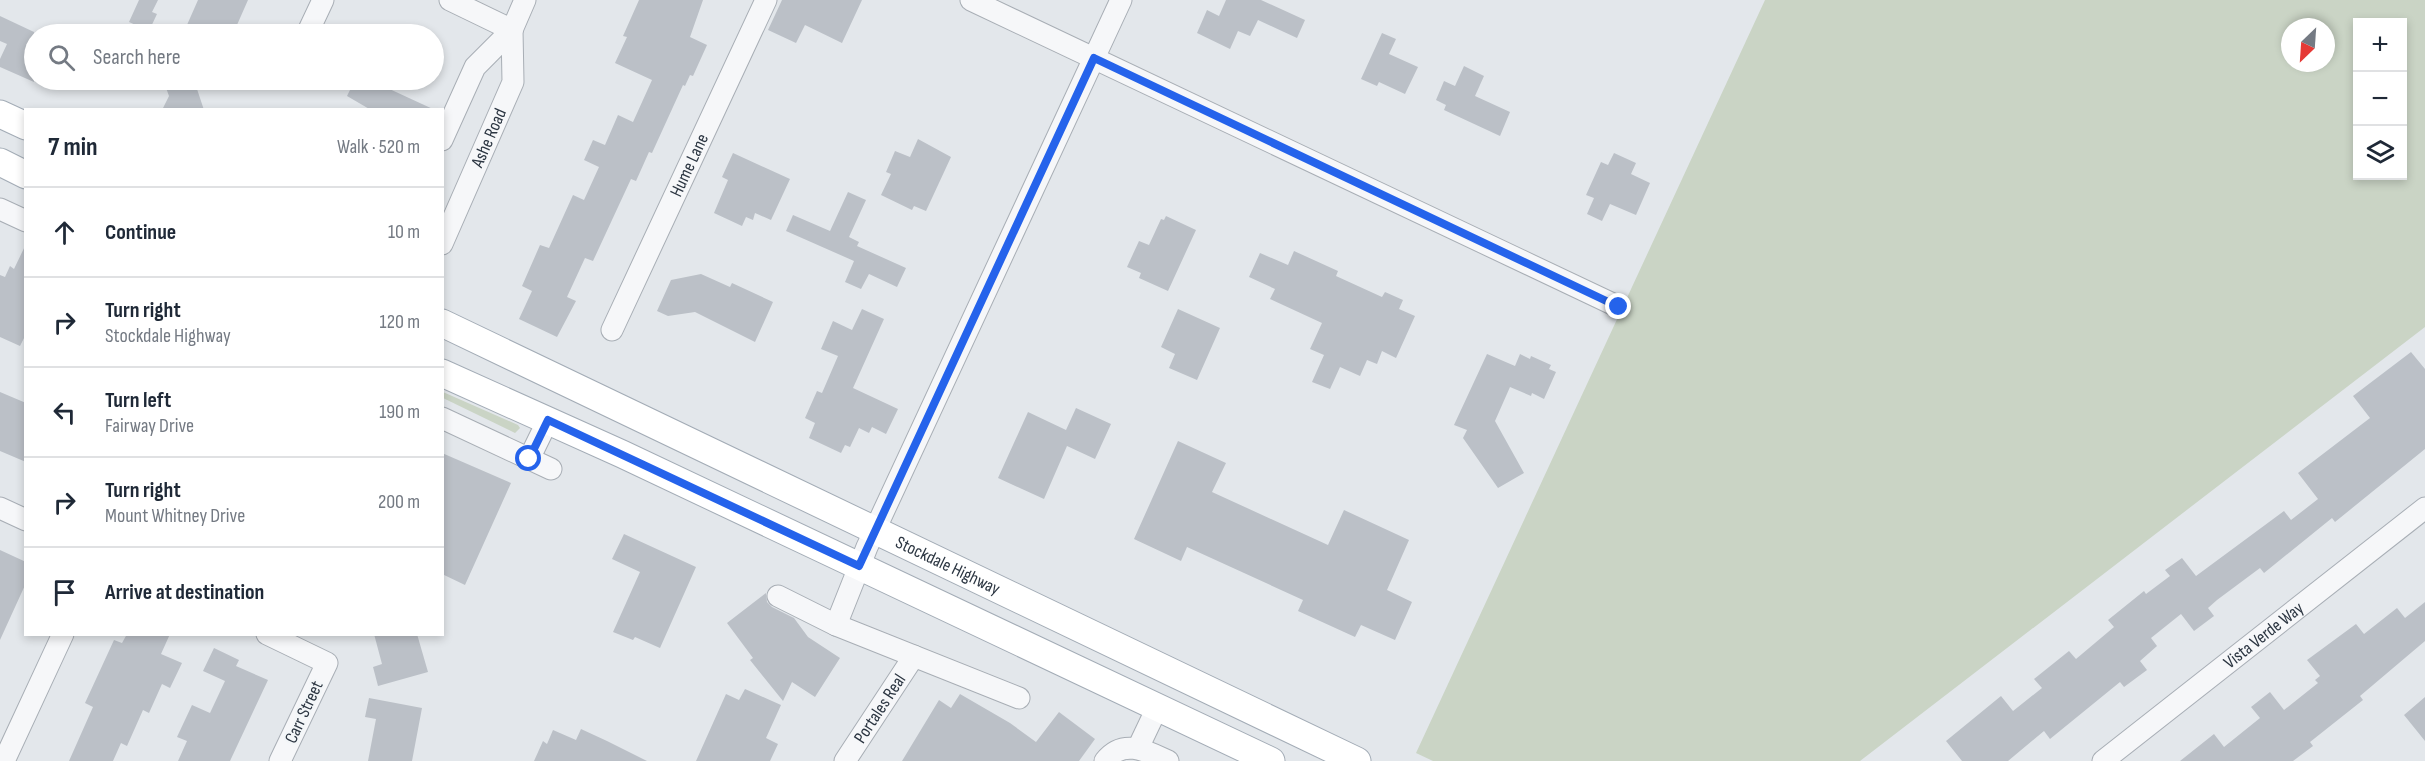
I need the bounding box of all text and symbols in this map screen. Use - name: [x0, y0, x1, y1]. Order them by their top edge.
- north arrow: [2281, 18, 2335, 72]
- map controls: [2353, 18, 2407, 180]
- button: +: [2353, 18, 2407, 72]
- search box: [24, 24, 444, 90]
- icon: search: [45, 41, 78, 74]
- text: Search here: [93, 44, 180, 71]
- button: −: [2353, 72, 2407, 126]
- street label: Ashe Road: [466, 105, 511, 171]
- button: layers: [2353, 126, 2407, 180]
- street label: Hume Lane: [665, 130, 713, 200]
- text: 7 min: [48, 132, 97, 163]
- text: Walk · 520 m: [337, 135, 420, 159]
- icon: ahead: [48, 216, 81, 249]
- text: Continue: [105, 219, 176, 246]
- text: 10 m: [388, 220, 420, 244]
- route end: [1605, 293, 1631, 319]
- text: Turn right: [105, 297, 181, 324]
- icon: right: [48, 306, 81, 339]
- text: 120 m: [380, 310, 420, 334]
- text: Stockdale Highway: [105, 324, 231, 348]
- text: Turn left: [105, 387, 171, 414]
- icon: left: [48, 396, 81, 429]
- text: 190 m: [379, 400, 420, 424]
- text: Fairway Drive: [105, 414, 194, 438]
- route start: [515, 445, 541, 471]
- text: Turn right: [105, 477, 181, 504]
- icon: right: [48, 486, 81, 519]
- text: 200 m: [378, 490, 420, 514]
- text: Mount Whitney Drive: [105, 504, 245, 528]
- street label: Stockdale Highway: [892, 531, 1004, 599]
- icon: arrive: [48, 576, 81, 609]
- text: Arrive at destination: [105, 579, 264, 606]
- street label: Vista Verde Way: [2219, 597, 2307, 673]
- street label: Portales Real: [849, 670, 910, 747]
- street label: Carr Street: [280, 677, 328, 747]

